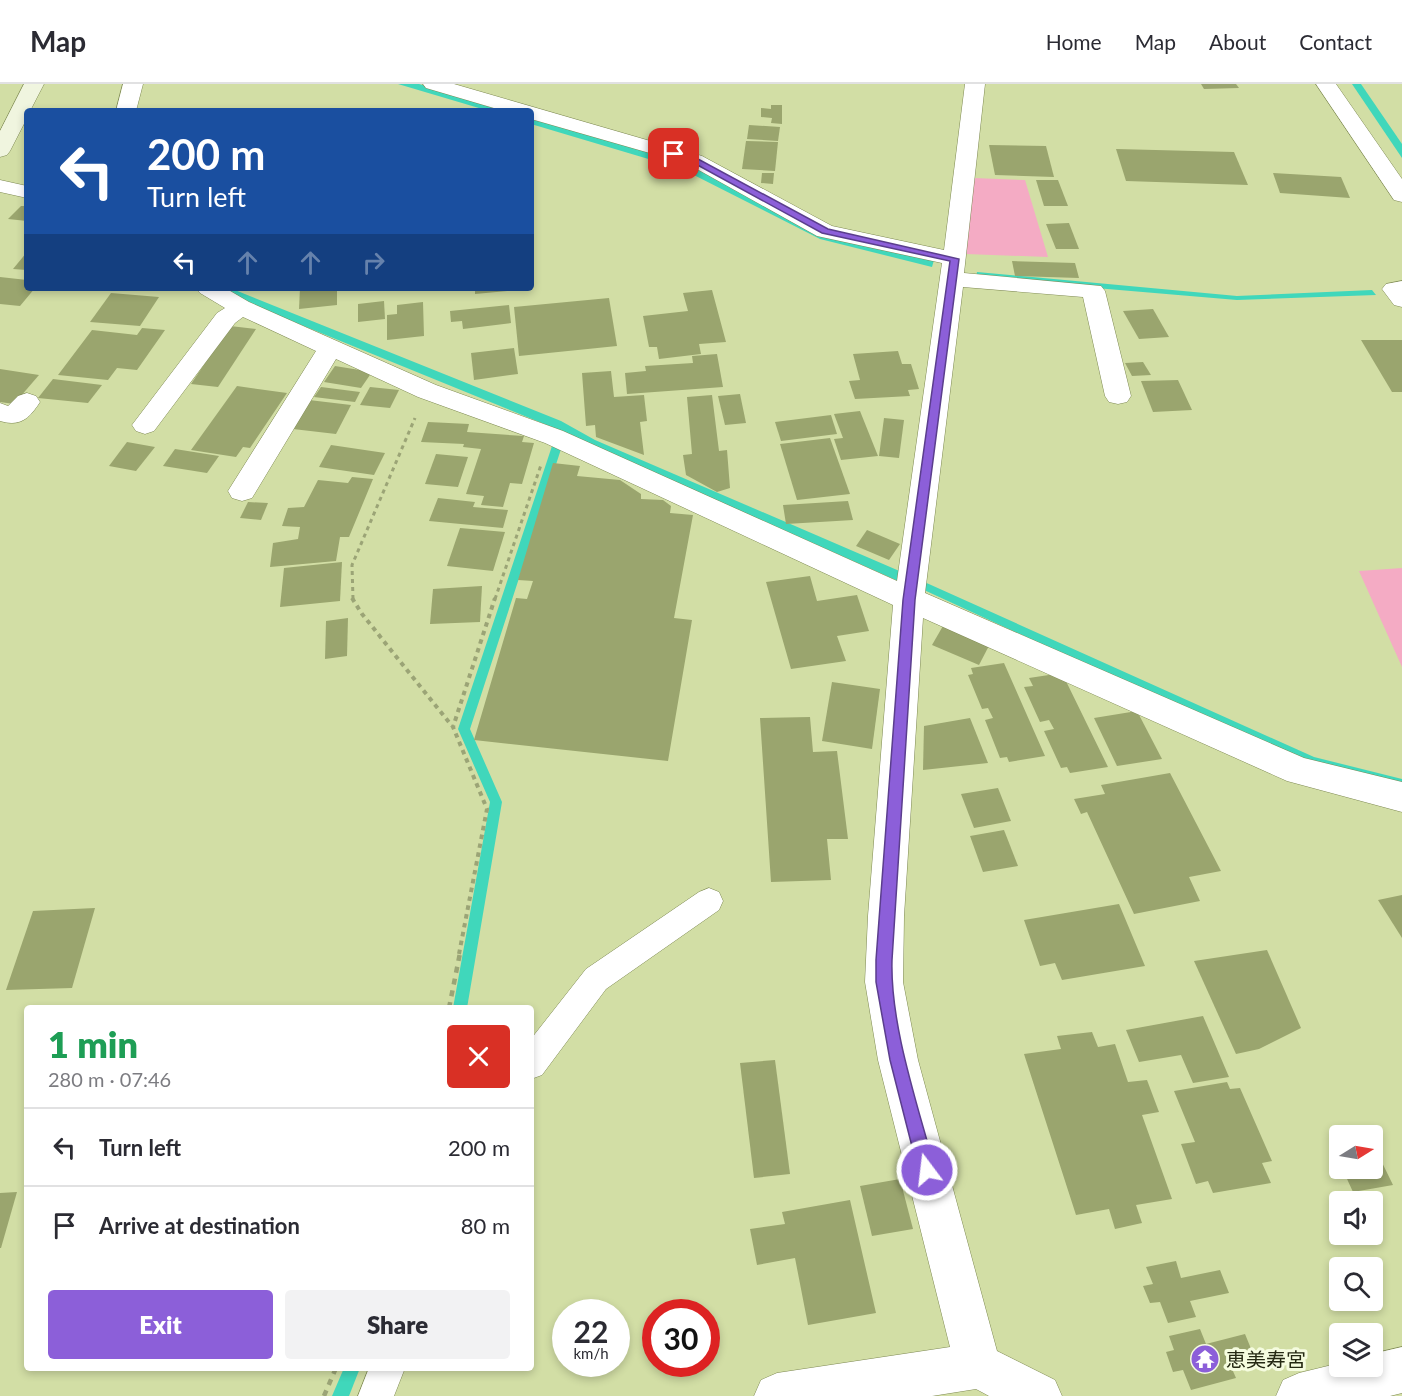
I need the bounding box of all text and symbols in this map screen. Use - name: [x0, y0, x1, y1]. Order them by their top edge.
- text: Map: [30, 24, 86, 58]
- text: Home: [1046, 29, 1102, 54]
- text: Map: [1135, 29, 1176, 54]
- text: About: [1209, 29, 1266, 54]
- text: Contact: [1299, 29, 1372, 54]
- pin: [648, 128, 699, 179]
- text: 200 m: [147, 129, 265, 179]
- icon: left: [48, 132, 126, 210]
- icon: arrive: [657, 137, 690, 170]
- text: Turn left: [147, 180, 246, 213]
- icon: left: [168, 246, 201, 279]
- icon: ahead: [231, 246, 264, 279]
- icon: ahead: [294, 246, 327, 279]
- icon: right: [357, 246, 390, 279]
- text: 1 min: [48, 1022, 138, 1066]
- button: close: [447, 1025, 510, 1088]
- text: 280 m · 07:46: [48, 1067, 171, 1091]
- north arrow: [1329, 1125, 1383, 1179]
- map controls: [1329, 1125, 1383, 1377]
- icon: left: [48, 1131, 81, 1164]
- text: Turn left: [99, 1134, 181, 1161]
- text: 200 m: [448, 1134, 510, 1161]
- position arrow: [895, 1138, 959, 1202]
- button: sound: [1329, 1191, 1383, 1245]
- icon: arrive: [48, 1209, 81, 1242]
- text: Arrive at destination: [99, 1212, 300, 1239]
- text: 80 m: [461, 1212, 510, 1239]
- button: search: [1329, 1257, 1383, 1311]
- button: Exit: [48, 1290, 273, 1359]
- button: Share: [285, 1290, 510, 1359]
- speed limit sign: 30: [642, 1299, 720, 1377]
- text: 22: [574, 1313, 608, 1349]
- button: layers: [1329, 1323, 1383, 1377]
- temple icon: 恵美寿宮: [1189, 1343, 1221, 1375]
- text: km/h: [573, 1344, 609, 1362]
- place label: 恵美寿宮: [1226, 1347, 1306, 1371]

